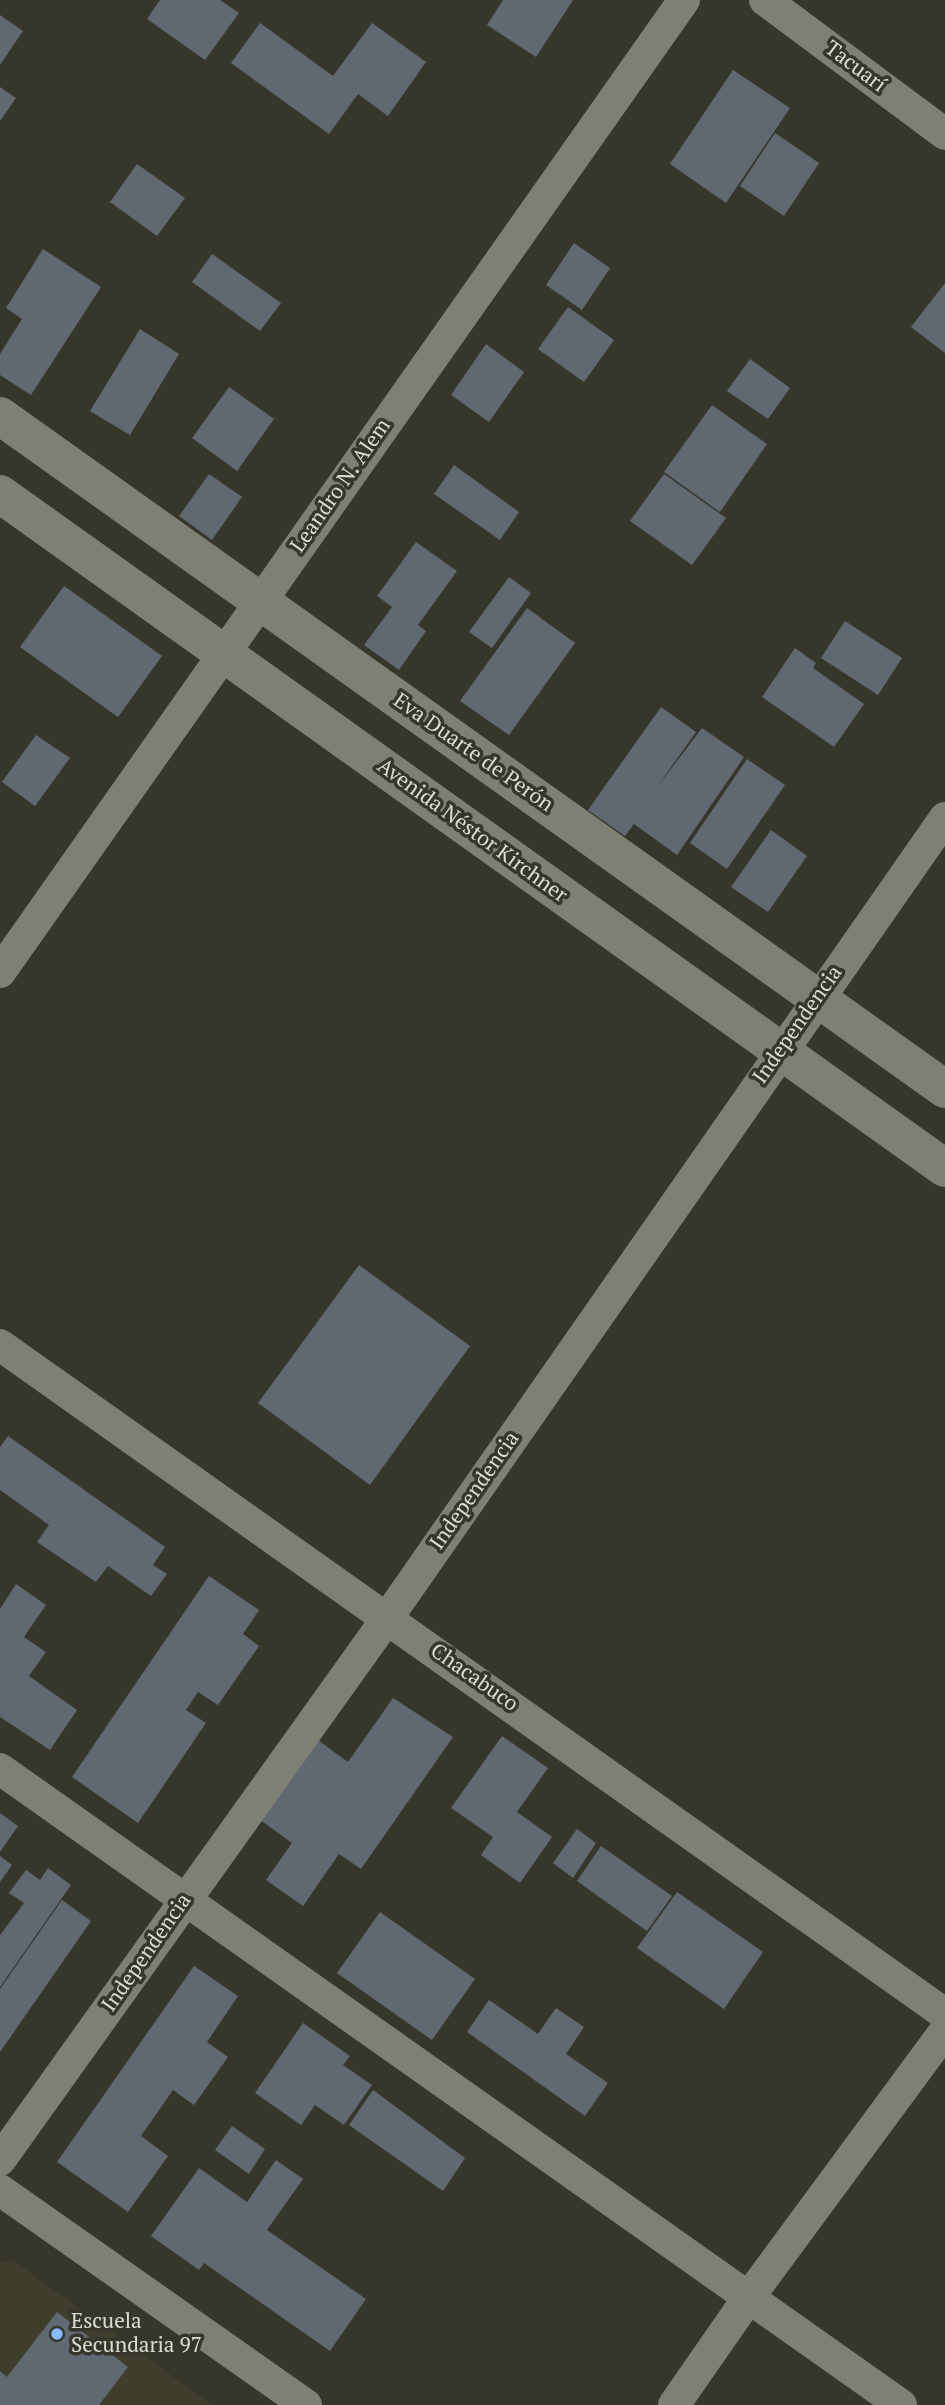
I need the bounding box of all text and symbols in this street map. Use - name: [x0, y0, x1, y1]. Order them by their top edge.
- street label: Tacuarí: [820, 36, 890, 98]
- street label: Leandro N. Alem: [286, 414, 396, 558]
- street label: Eva Duarte de Perón: [388, 688, 558, 818]
- street label: Avenida Néstor Kirchner: [372, 754, 572, 908]
- street label: Independencia: [748, 961, 848, 1089]
- street label: Independencia: [425, 1427, 525, 1555]
- street label: Chacabuco: [425, 1639, 523, 1717]
- street label: Independencia: [97, 1889, 197, 2017]
- place label: Escuela Secundaria 97: [71, 2309, 202, 2359]
- marker: Escuela Secundaria 97: [49, 2326, 65, 2342]

